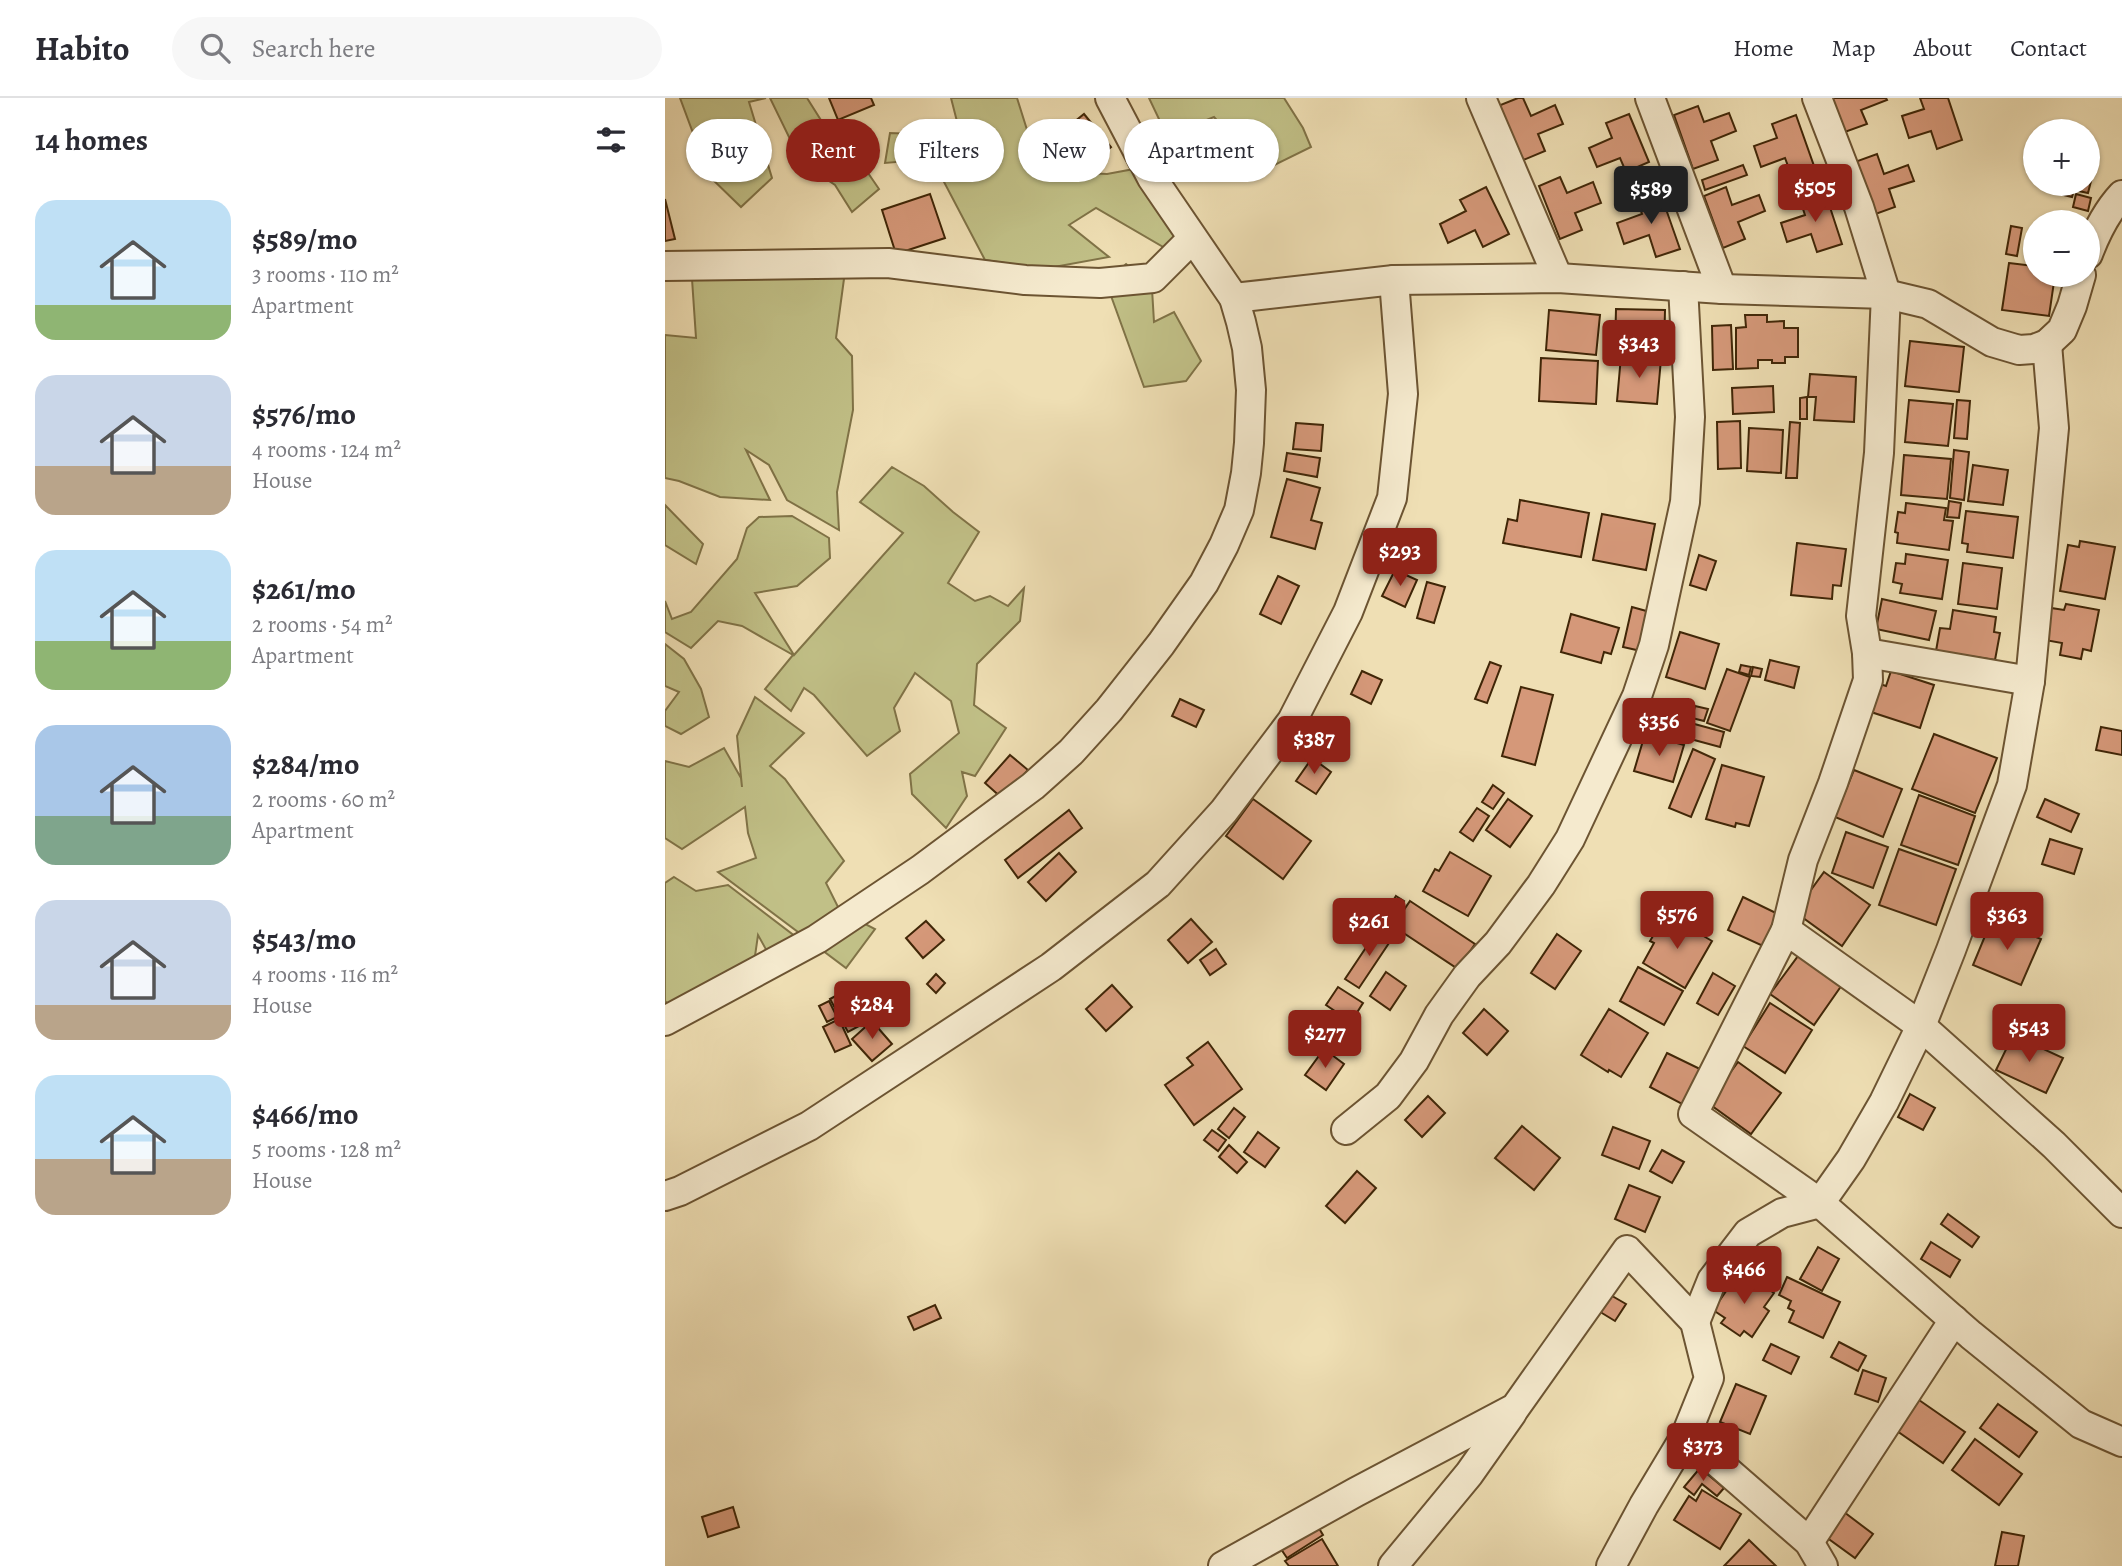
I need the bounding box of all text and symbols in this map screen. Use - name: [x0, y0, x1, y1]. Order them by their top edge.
- search box: [172, 17, 662, 80]
- text: Habito: [35, 26, 130, 71]
- icon: search: [196, 29, 234, 67]
- text: Search here: [252, 31, 375, 66]
- text: Home: [1733, 32, 1794, 64]
- text: Map: [1832, 32, 1876, 64]
- text: About: [1914, 32, 1972, 64]
- text: Contact: [2010, 32, 2087, 64]
- chip: Buy: [686, 119, 772, 182]
- chip: Rent: [786, 119, 880, 182]
- chip: Filters: [894, 119, 1004, 182]
- chip: New: [1018, 119, 1110, 182]
- chip: Apartment: [1124, 119, 1279, 182]
- map controls: [2023, 119, 2100, 287]
- button: +: [2023, 119, 2100, 196]
- text: 14 homes: [35, 120, 148, 160]
- icon: filters: [592, 121, 630, 159]
- pin: $505: [1774, 164, 1856, 224]
- pin: $589: [1610, 166, 1692, 226]
- text: $505: [1794, 171, 1836, 202]
- text: $589: [1630, 173, 1672, 204]
- button: −: [2023, 210, 2100, 287]
- text: $589/mo: [252, 219, 358, 259]
- icon: home: [91, 228, 175, 312]
- text: 3 rooms · 110 m²: [252, 259, 399, 290]
- text: Apartment: [252, 290, 354, 321]
- pin: $343: [1598, 320, 1680, 380]
- text: $343: [1618, 327, 1660, 358]
- text: $576/mo: [252, 394, 356, 434]
- icon: home: [91, 403, 175, 487]
- text: 4 rooms · 124 m²: [252, 434, 401, 465]
- text: House: [252, 465, 312, 496]
- pin: $293: [1359, 528, 1441, 588]
- text: $293: [1379, 535, 1421, 566]
- text: $261/mo: [252, 569, 356, 609]
- icon: home: [91, 578, 175, 662]
- text: 2 rooms · 54 m²: [252, 609, 393, 640]
- text: Apartment: [252, 640, 354, 671]
- pin: $356: [1618, 698, 1700, 758]
- text: $356: [1638, 705, 1680, 736]
- pin: $387: [1273, 716, 1355, 776]
- text: $387: [1293, 723, 1335, 754]
- text: $284/mo: [252, 744, 359, 784]
- icon: home: [91, 753, 175, 837]
- text: 2 rooms · 60 m²: [252, 784, 395, 815]
- text: Apartment: [252, 815, 354, 846]
- pin: $576: [1636, 892, 1718, 951]
- pin: $363: [1966, 892, 2048, 952]
- pin: $261: [1328, 898, 1410, 958]
- text: $576: [1656, 898, 1698, 929]
- text: $363: [1986, 899, 2028, 930]
- text: $261: [1349, 905, 1389, 936]
- text: $543/mo: [252, 919, 356, 959]
- icon: home: [91, 928, 175, 1012]
- text: 4 rooms · 116 m²: [252, 959, 398, 990]
- pin: $284: [831, 982, 913, 1041]
- text: $284: [850, 988, 894, 1019]
- text: House: [252, 990, 312, 1021]
- pin: $543: [1988, 1004, 2070, 1064]
- pin: $277: [1284, 1010, 1366, 1070]
- text: $543: [2008, 1011, 2050, 1042]
- text: $277: [1304, 1017, 1346, 1048]
- text: $466/mo: [252, 1094, 359, 1134]
- icon: home: [91, 1103, 175, 1187]
- text: 5 rooms · 128 m²: [252, 1134, 401, 1165]
- text: House: [252, 1165, 312, 1196]
- pin: $466: [1703, 1246, 1785, 1306]
- text: $466: [1722, 1253, 1766, 1284]
- pin: $373: [1662, 1424, 1744, 1483]
- text: $373: [1683, 1430, 1723, 1461]

